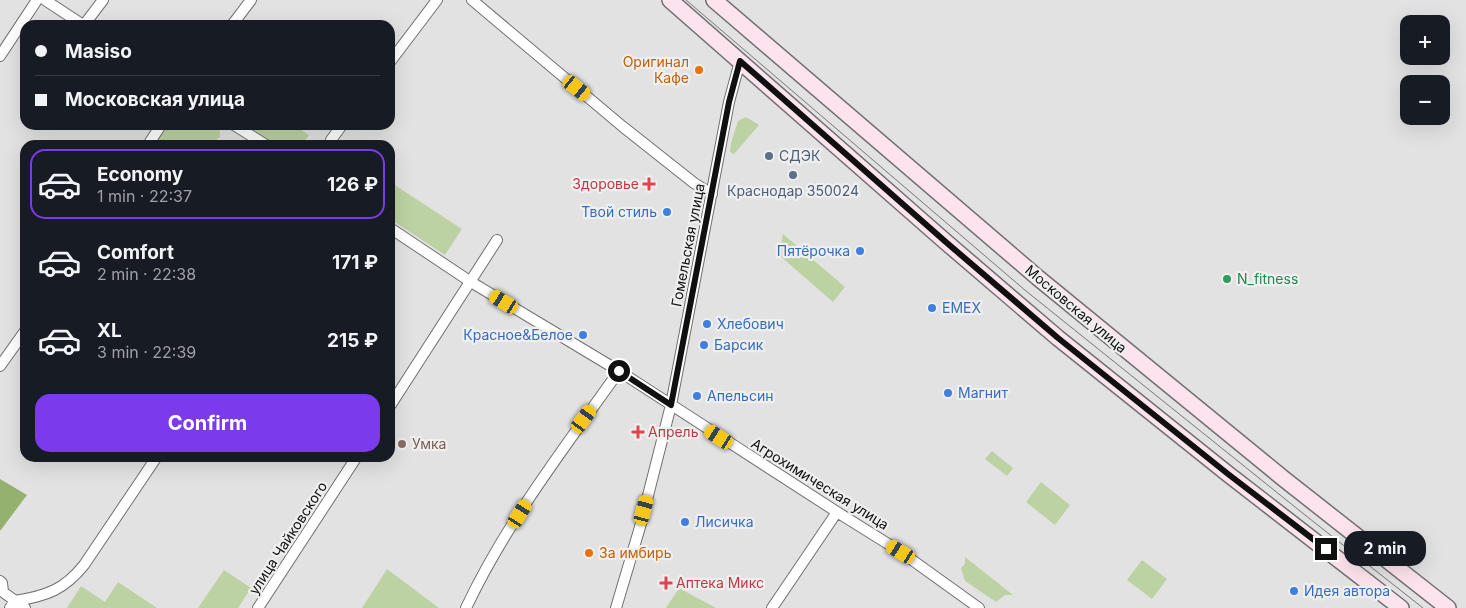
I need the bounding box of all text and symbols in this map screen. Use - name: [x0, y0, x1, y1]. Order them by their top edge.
- map controls: [1400, 15, 1450, 125]
- button: +: [1400, 15, 1450, 65]
- text: Masiso: [65, 40, 132, 63]
- place label: Оригинал Кафе: [623, 53, 689, 86]
- marker: Оригинал Кафе: [693, 64, 705, 76]
- car: [560, 73, 593, 103]
- button: −: [1400, 75, 1450, 125]
- text: Московская улица: [65, 88, 245, 111]
- place label: СДЭК: [779, 147, 821, 164]
- marker: СДЭК: [763, 150, 775, 162]
- icon: car: [37, 162, 82, 207]
- text: Economy: [97, 163, 183, 186]
- marker: Краснодар 350024: [787, 169, 799, 181]
- text: 126 ₽: [327, 173, 378, 196]
- place label: Здоровье: [572, 175, 639, 192]
- marker: Здоровье: [643, 178, 655, 190]
- street label: Гомельская улица: [667, 182, 708, 308]
- place label: Краснодар 350024: [727, 182, 859, 199]
- text: 1 min · 22:37: [97, 186, 192, 206]
- place label: Твой стиль: [581, 203, 657, 220]
- marker: Твой стиль: [661, 206, 673, 218]
- icon: car: [37, 240, 82, 285]
- text: Comfort: [97, 241, 174, 264]
- place label: Пятёрочка: [777, 242, 850, 259]
- marker: Пятёрочка: [854, 245, 866, 257]
- text: 171 ₽: [332, 251, 378, 274]
- street label: Московская улица: [1022, 261, 1131, 356]
- text: 2 min · 22:38: [97, 264, 196, 284]
- place label: N_fitness: [1237, 270, 1298, 287]
- marker: N_fitness: [1221, 273, 1233, 285]
- car: [487, 288, 520, 316]
- place label: EMEX: [942, 299, 981, 316]
- marker: EMEX: [926, 302, 938, 314]
- place label: Хлебович: [717, 315, 784, 332]
- icon: car: [37, 318, 82, 363]
- marker: Хлебович: [701, 318, 713, 330]
- text: XL: [97, 319, 122, 342]
- place label: Красное&Белое: [463, 326, 573, 343]
- text: 215 ₽: [327, 329, 378, 352]
- marker: Красное&Белое: [577, 329, 589, 341]
- place label: Барсик: [714, 336, 764, 353]
- marker: Барсик: [698, 339, 710, 351]
- text: 3 min · 22:39: [97, 342, 196, 362]
- route start: [608, 360, 630, 382]
- place label: Магнит: [958, 384, 1008, 401]
- place label: Апельсин: [707, 387, 773, 404]
- marker: Магнит: [942, 387, 954, 399]
- marker: Апельсин: [691, 390, 703, 402]
- button: Confirm: [35, 394, 380, 452]
- car: [569, 402, 598, 436]
- place label: Апрель: [648, 423, 699, 440]
- car: [702, 423, 735, 451]
- marker: Апрель: [632, 426, 644, 438]
- street label: Агрохимическая улица: [748, 434, 892, 533]
- place label: Умка: [412, 435, 446, 452]
- marker: Умка: [396, 438, 408, 450]
- street label: улица Чайковского: [245, 478, 330, 597]
- car: [632, 494, 655, 526]
- car: [505, 497, 534, 531]
- place label: Лисичка: [695, 513, 754, 530]
- marker: Лисичка: [679, 516, 691, 528]
- callout: 2 min: [1344, 532, 1426, 566]
- car: [884, 538, 917, 566]
- route end: [1315, 538, 1337, 560]
- text: 2 min: [1364, 538, 1406, 558]
- place label: За имбирь: [599, 544, 672, 561]
- marker: За имбирь: [583, 547, 595, 559]
- place label: Аптека Микс: [676, 574, 764, 591]
- marker: Аптека Микс: [660, 577, 672, 589]
- place label: Идея автора: [1304, 582, 1390, 599]
- marker: Идея автора: [1288, 585, 1300, 597]

